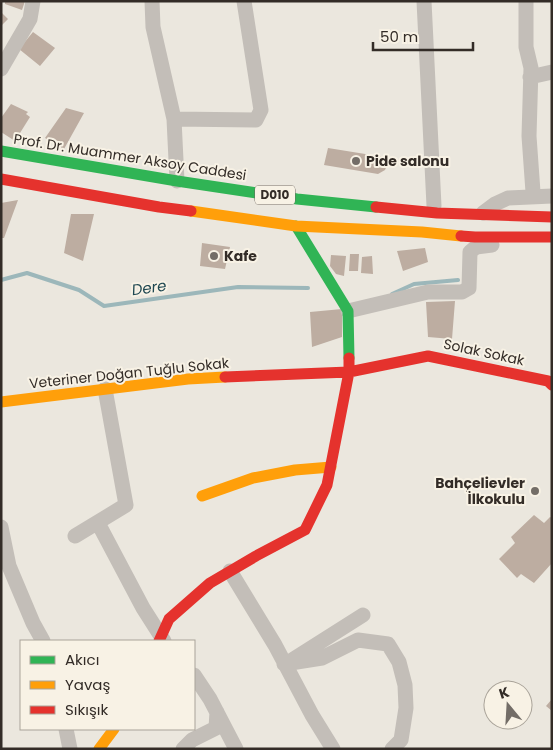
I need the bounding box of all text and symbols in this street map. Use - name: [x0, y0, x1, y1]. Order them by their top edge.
- scale bar: [373, 20, 473, 52]
- text: 50 m: [380, 26, 418, 47]
- street label: Prof. Dr. Muammer Aksoy Caddesi: [12, 129, 248, 185]
- place label: Pide salonu: [366, 151, 449, 171]
- marker: Pide salonu: [350, 155, 362, 167]
- road number: D010: [255, 186, 295, 204]
- place label: Kafe: [224, 246, 257, 266]
- marker: Kafe: [208, 250, 220, 262]
- water label: Dere: [130, 275, 168, 300]
- street label: Solak Sokak: [442, 334, 527, 370]
- street label: Veteriner Doğan Tuğlu Sokak: [28, 352, 231, 393]
- place label: Bahçelievler İlkokulu: [435, 473, 525, 509]
- marker: Bahçelievler İlkokulu: [529, 485, 541, 497]
- legend: [20, 640, 195, 730]
- text: Akıcı: [65, 649, 99, 670]
- text: Yavaş: [65, 674, 110, 695]
- north arrow: [483, 680, 533, 730]
- text: K: [496, 682, 512, 704]
- text: Sıkışık: [65, 699, 108, 720]

